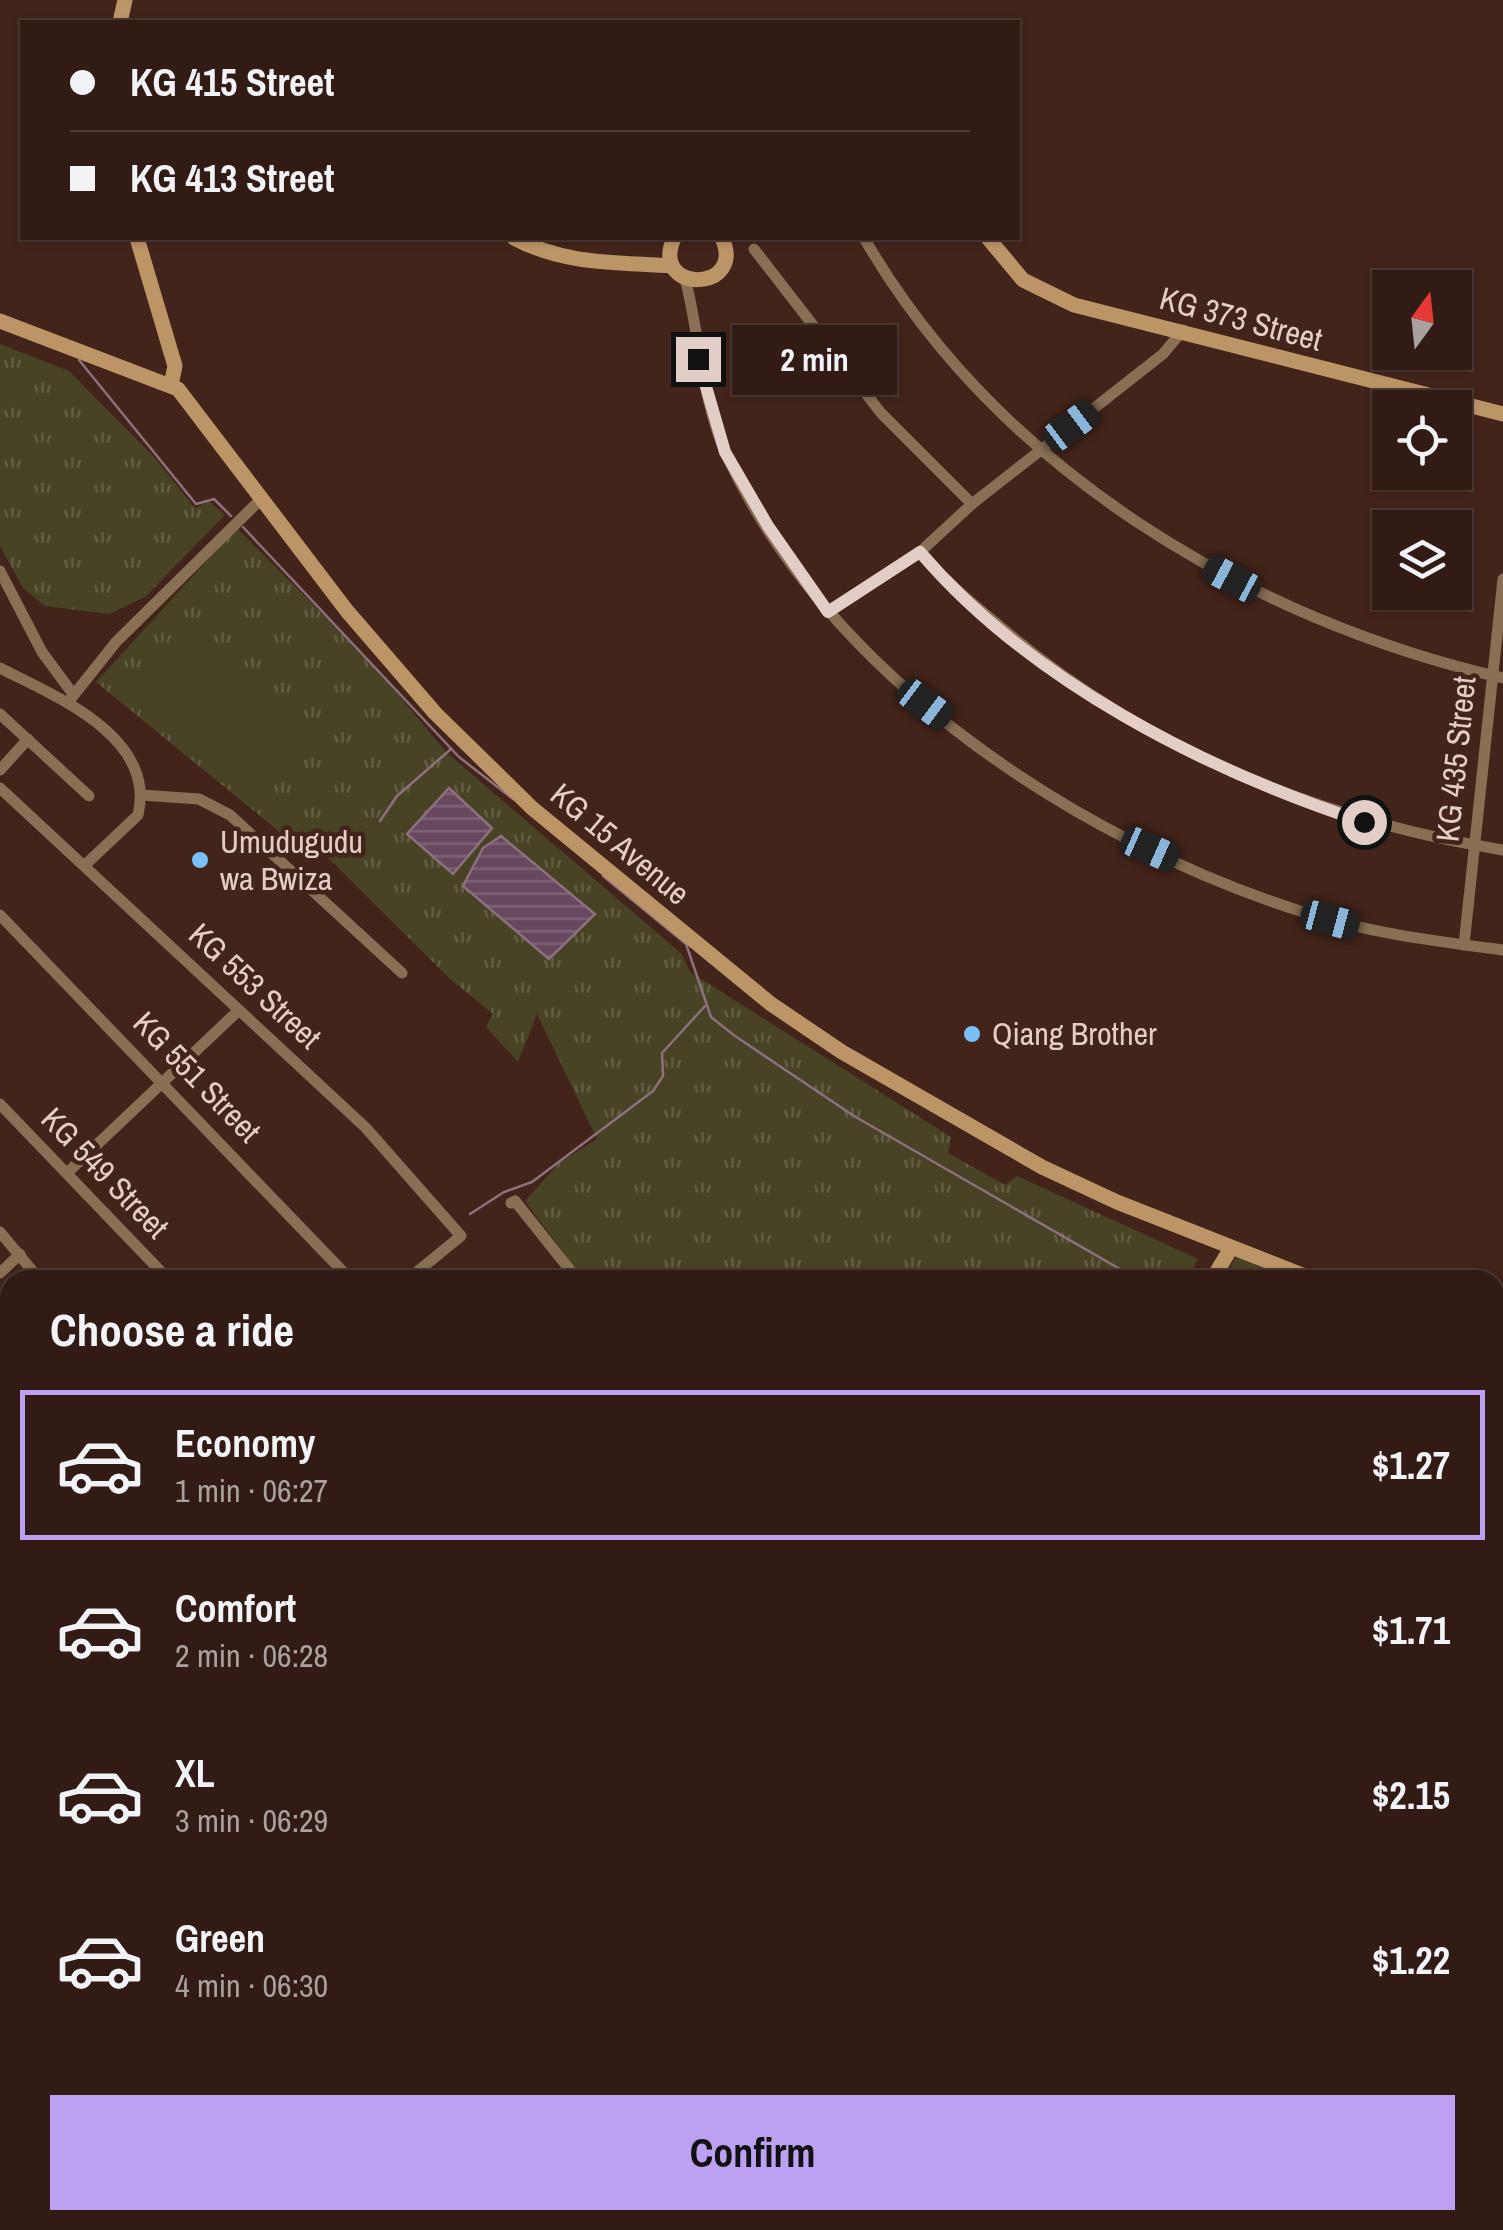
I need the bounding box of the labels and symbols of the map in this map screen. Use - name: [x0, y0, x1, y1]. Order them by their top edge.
- north arrow: [1372, 270, 1472, 370]
- street label: KG 373 Street: [1155, 276, 1327, 361]
- callout: 2 min: [733, 324, 898, 394]
- route end: [676, 337, 721, 382]
- car: [1038, 396, 1104, 456]
- car: [1198, 552, 1266, 606]
- car: [892, 674, 958, 734]
- street label: KG 435 Street: [1425, 674, 1486, 844]
- street label: KG 15 Avenue: [542, 773, 699, 914]
- route start: [1342, 800, 1387, 845]
- place label: Umudugudu wa Bwiza: [220, 820, 363, 900]
- car: [1116, 823, 1184, 875]
- marker: Umudugudu wa Bwiza: [189, 849, 211, 871]
- car: [1297, 898, 1363, 942]
- street label: KG 553 Street: [180, 913, 331, 1058]
- street label: KG 551 Street: [124, 1002, 271, 1151]
- place label: Qiang Brother: [992, 1012, 1157, 1055]
- marker: Qiang Brother: [961, 1023, 983, 1045]
- street label: KG 549 Street: [32, 1098, 179, 1247]

